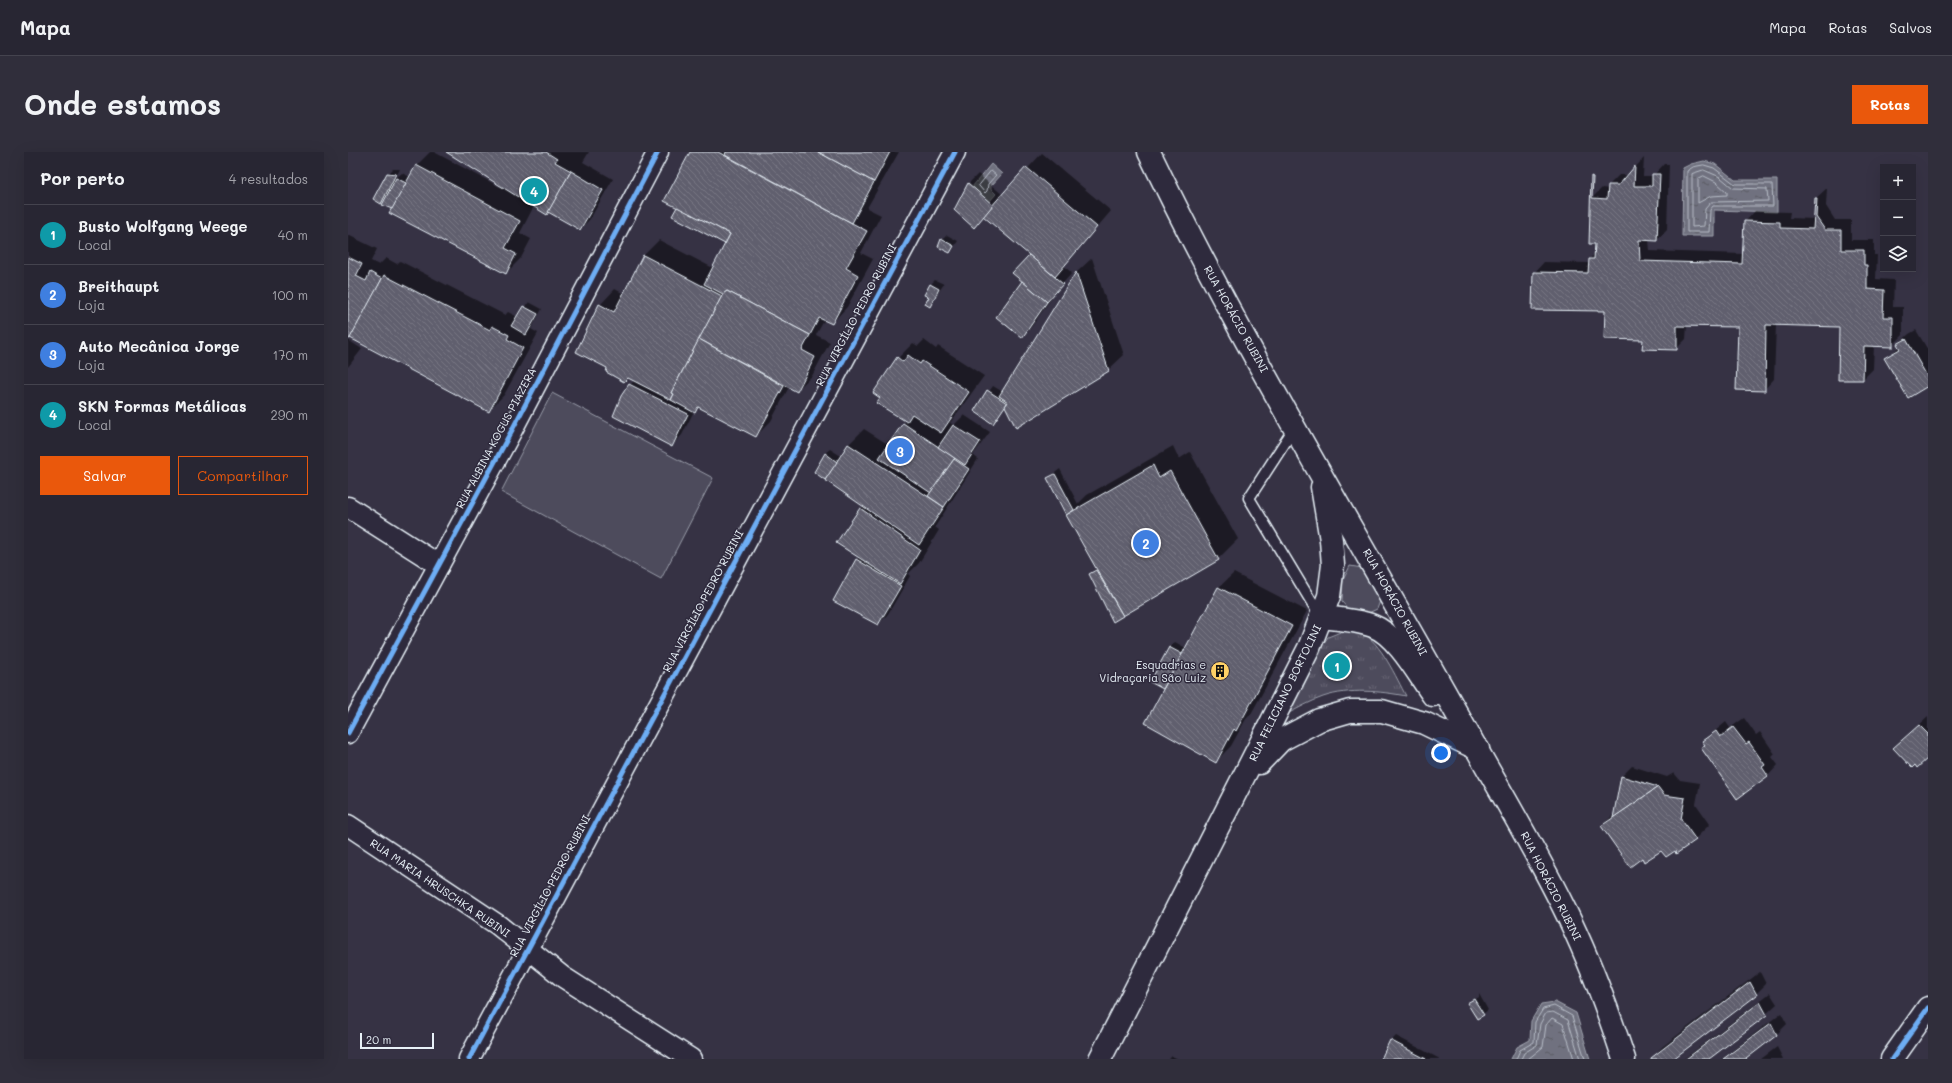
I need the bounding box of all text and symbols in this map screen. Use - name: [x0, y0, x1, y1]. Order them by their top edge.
- text: Mapa: [20, 15, 71, 40]
- text: Mapa: [1769, 18, 1806, 37]
- text: Rotas: [1828, 18, 1867, 37]
- text: Salvos: [1889, 18, 1932, 37]
- button: Rotas: [1852, 85, 1928, 124]
- text: Onde estamos: [24, 86, 221, 122]
- map controls: [1880, 164, 1916, 272]
- button: +: [1880, 164, 1916, 200]
- text: Por perto: [40, 167, 124, 189]
- text: 4 resultados: [229, 170, 308, 187]
- pin: 4: [521, 176, 547, 206]
- button: −: [1880, 200, 1916, 236]
- text: Busto Wolfgang Weege: [78, 216, 247, 236]
- text: 1: [50, 226, 56, 243]
- text: 40 m: [278, 226, 308, 243]
- text: Local: [78, 236, 112, 253]
- button: layers: [1880, 236, 1916, 272]
- street label: RUA VIRGÍLIO PEDRO RUBINI: [812, 241, 900, 389]
- street label: RUA HORÁCIO RUBINI: [1201, 263, 1272, 375]
- text: Breithaupt: [78, 276, 159, 296]
- text: 2: [49, 286, 57, 303]
- text: 100 m: [272, 286, 308, 303]
- text: Loja: [78, 296, 105, 313]
- text: Auto Mecânica Jorge: [78, 336, 239, 356]
- text: 3: [49, 346, 57, 363]
- text: 170 m: [272, 346, 308, 363]
- text: Loja: [78, 356, 105, 373]
- street label: RUA ALBINA KOGUS PIAZERA: [452, 365, 539, 511]
- text: SKN Formas Metálicas: [78, 396, 246, 416]
- text: 4: [49, 406, 57, 423]
- text: 290 m: [271, 406, 308, 423]
- text: Local: [78, 416, 112, 433]
- pin: 3: [887, 436, 913, 466]
- button: Salvar: [40, 456, 170, 495]
- button: Compartilhar: [178, 456, 308, 495]
- street label: RUA VIRGÍLIO PEDRO RUBINI: [659, 527, 747, 675]
- pin: 2: [1133, 528, 1159, 558]
- street label: RUA HORÁCIO RUBINI: [1360, 546, 1431, 658]
- street label: RUA FELICIANO BORTOLINI: [1245, 622, 1324, 764]
- pin: 1: [1324, 651, 1350, 681]
- place label: Esquadrias e Vidraçaria São Luiz: [1099, 657, 1206, 685]
- building icon: Esquadrias e Vidraçaria São Luiz: [1209, 660, 1231, 682]
- your location: [1431, 743, 1451, 763]
- street label: RUA VIRGÍLIO PEDRO RUBINI: [506, 812, 594, 960]
- street label: RUA HORÁCIO RUBINI: [1518, 829, 1585, 943]
- street label: RUA MARIA HRUSCHKA RUBINI: [367, 835, 513, 940]
- scale bar: [360, 1031, 434, 1050]
- text: 20 m: [366, 1032, 391, 1047]

